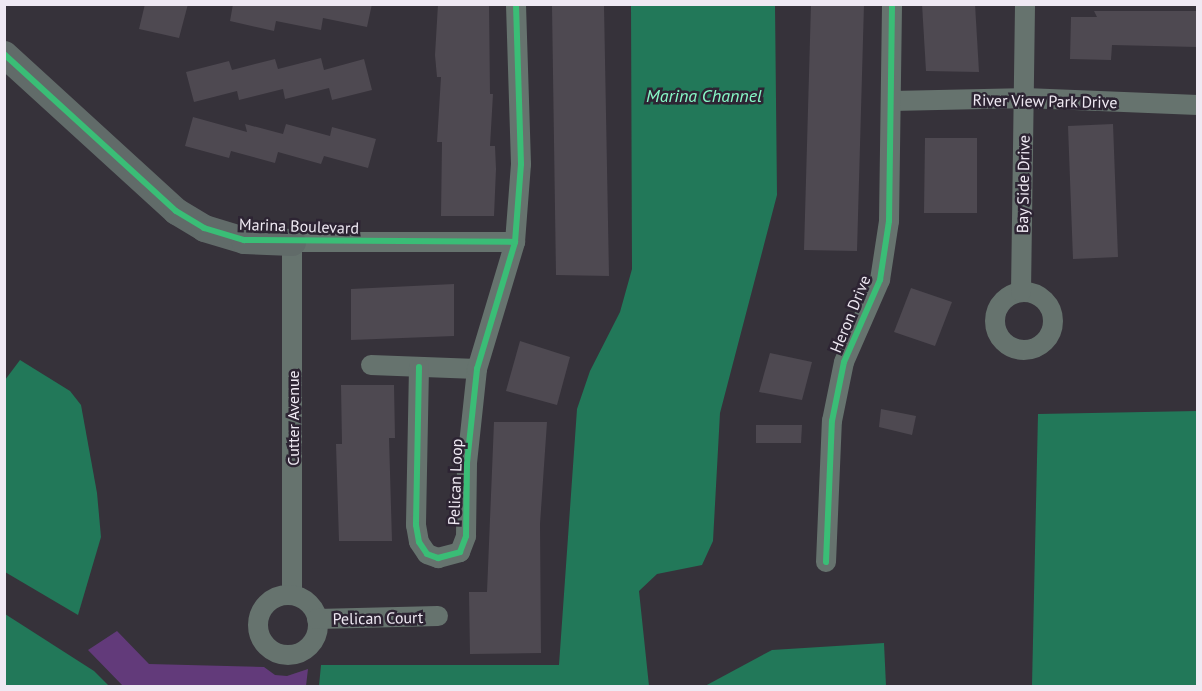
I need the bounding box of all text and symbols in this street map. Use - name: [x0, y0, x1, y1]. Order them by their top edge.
- water label: Marina Channel: [646, 85, 762, 107]
- street label: River View Park Drive: [972, 90, 1118, 112]
- street label: Bay Side Drive: [1013, 135, 1033, 233]
- street label: Marina Boulevard: [239, 214, 359, 238]
- street label: Heron Drive: [826, 272, 874, 356]
- street label: Cutter Avenue: [283, 370, 303, 466]
- street label: Pelican Loop: [444, 438, 466, 526]
- street label: Pelican Court: [332, 608, 424, 628]

